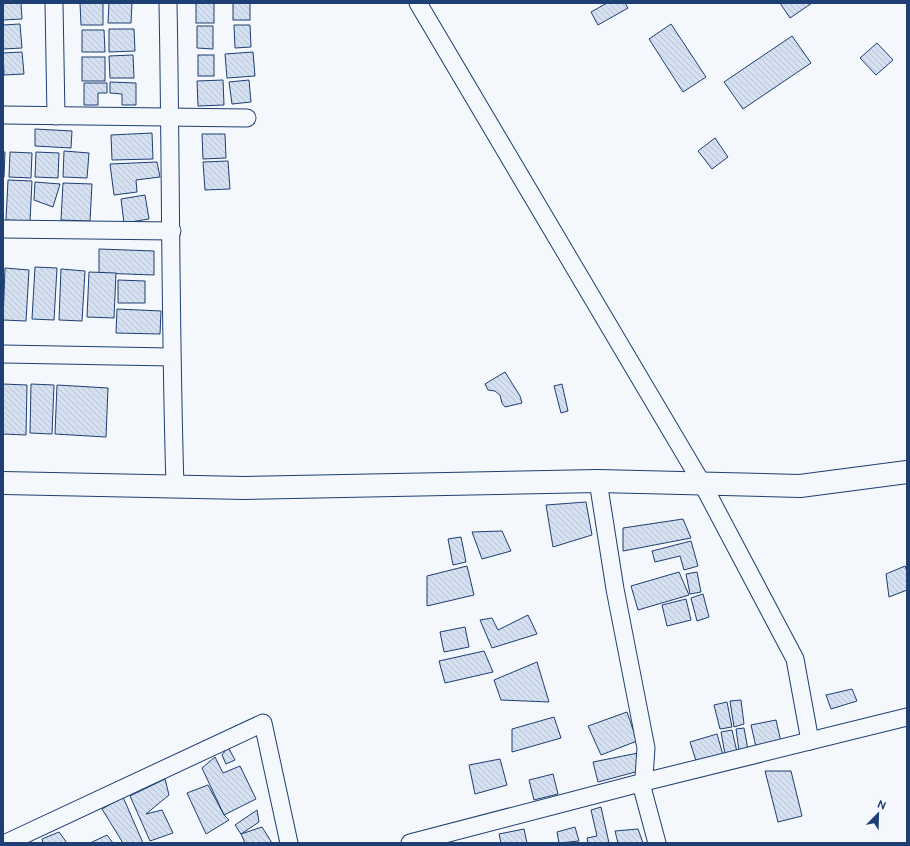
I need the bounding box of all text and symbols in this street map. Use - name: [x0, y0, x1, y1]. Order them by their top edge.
- north arrow: [858, 794, 898, 834]
- text: N: [876, 798, 888, 812]

